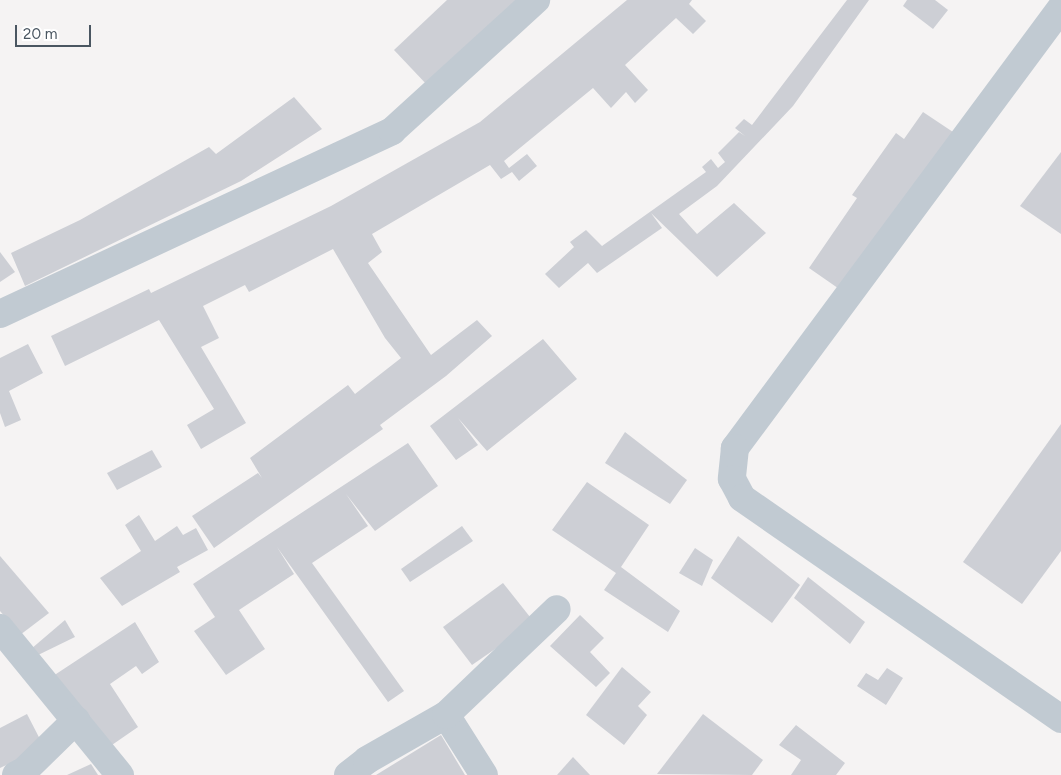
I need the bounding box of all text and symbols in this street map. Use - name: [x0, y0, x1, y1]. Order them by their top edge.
- scale bar: [18, 15, 94, 47]
- text: 20 m: [23, 25, 57, 43]

